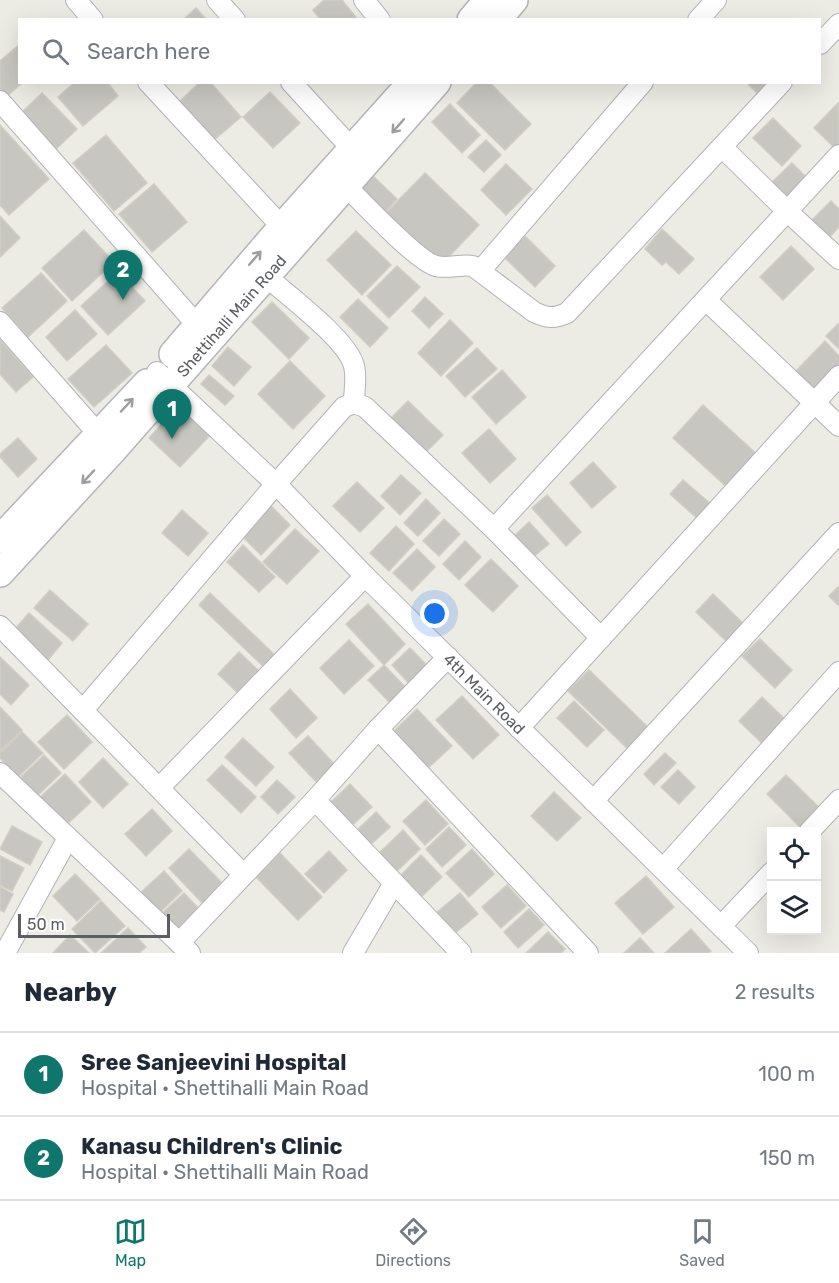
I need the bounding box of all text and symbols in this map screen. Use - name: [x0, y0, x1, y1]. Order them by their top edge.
- search box: [18, 18, 821, 84]
- icon: search: [39, 35, 72, 68]
- text: Search here: [87, 38, 210, 65]
- one-way arrow: [391, 118, 405, 133]
- pin: 2: [104, 250, 142, 300]
- street label: Shettihalli Main Road: [173, 251, 290, 381]
- one-way arrow: [248, 251, 262, 266]
- pin: 1: [152, 390, 192, 439]
- one-way arrow: [119, 398, 133, 413]
- one-way arrow: [82, 469, 96, 484]
- your location: [420, 599, 449, 628]
- street label: 4th Main Road: [439, 650, 529, 738]
- map controls: [767, 827, 821, 935]
- button: locate: [767, 827, 821, 881]
- button: layers: [767, 881, 821, 935]
- scale bar: [18, 911, 170, 938]
- text: 50 m: [27, 915, 65, 934]
- text: Nearby: [24, 977, 117, 1008]
- text: 2 results: [735, 980, 815, 1004]
- text: Sree Sanjeevini Hospital: [81, 1049, 347, 1076]
- text: 1: [39, 1062, 48, 1086]
- text: 100 m: [758, 1062, 815, 1086]
- text: Hospital · Shettihalli Main Road: [81, 1076, 369, 1100]
- text: Kanasu Children's Clinic: [81, 1133, 343, 1160]
- text: 2: [37, 1146, 50, 1170]
- text: 150 m: [759, 1146, 815, 1170]
- text: Hospital · Shettihalli Main Road: [81, 1160, 369, 1184]
- tab: Map: [114, 1215, 147, 1270]
- tab: Directions: [375, 1215, 451, 1270]
- tab: Saved: [679, 1215, 725, 1270]

